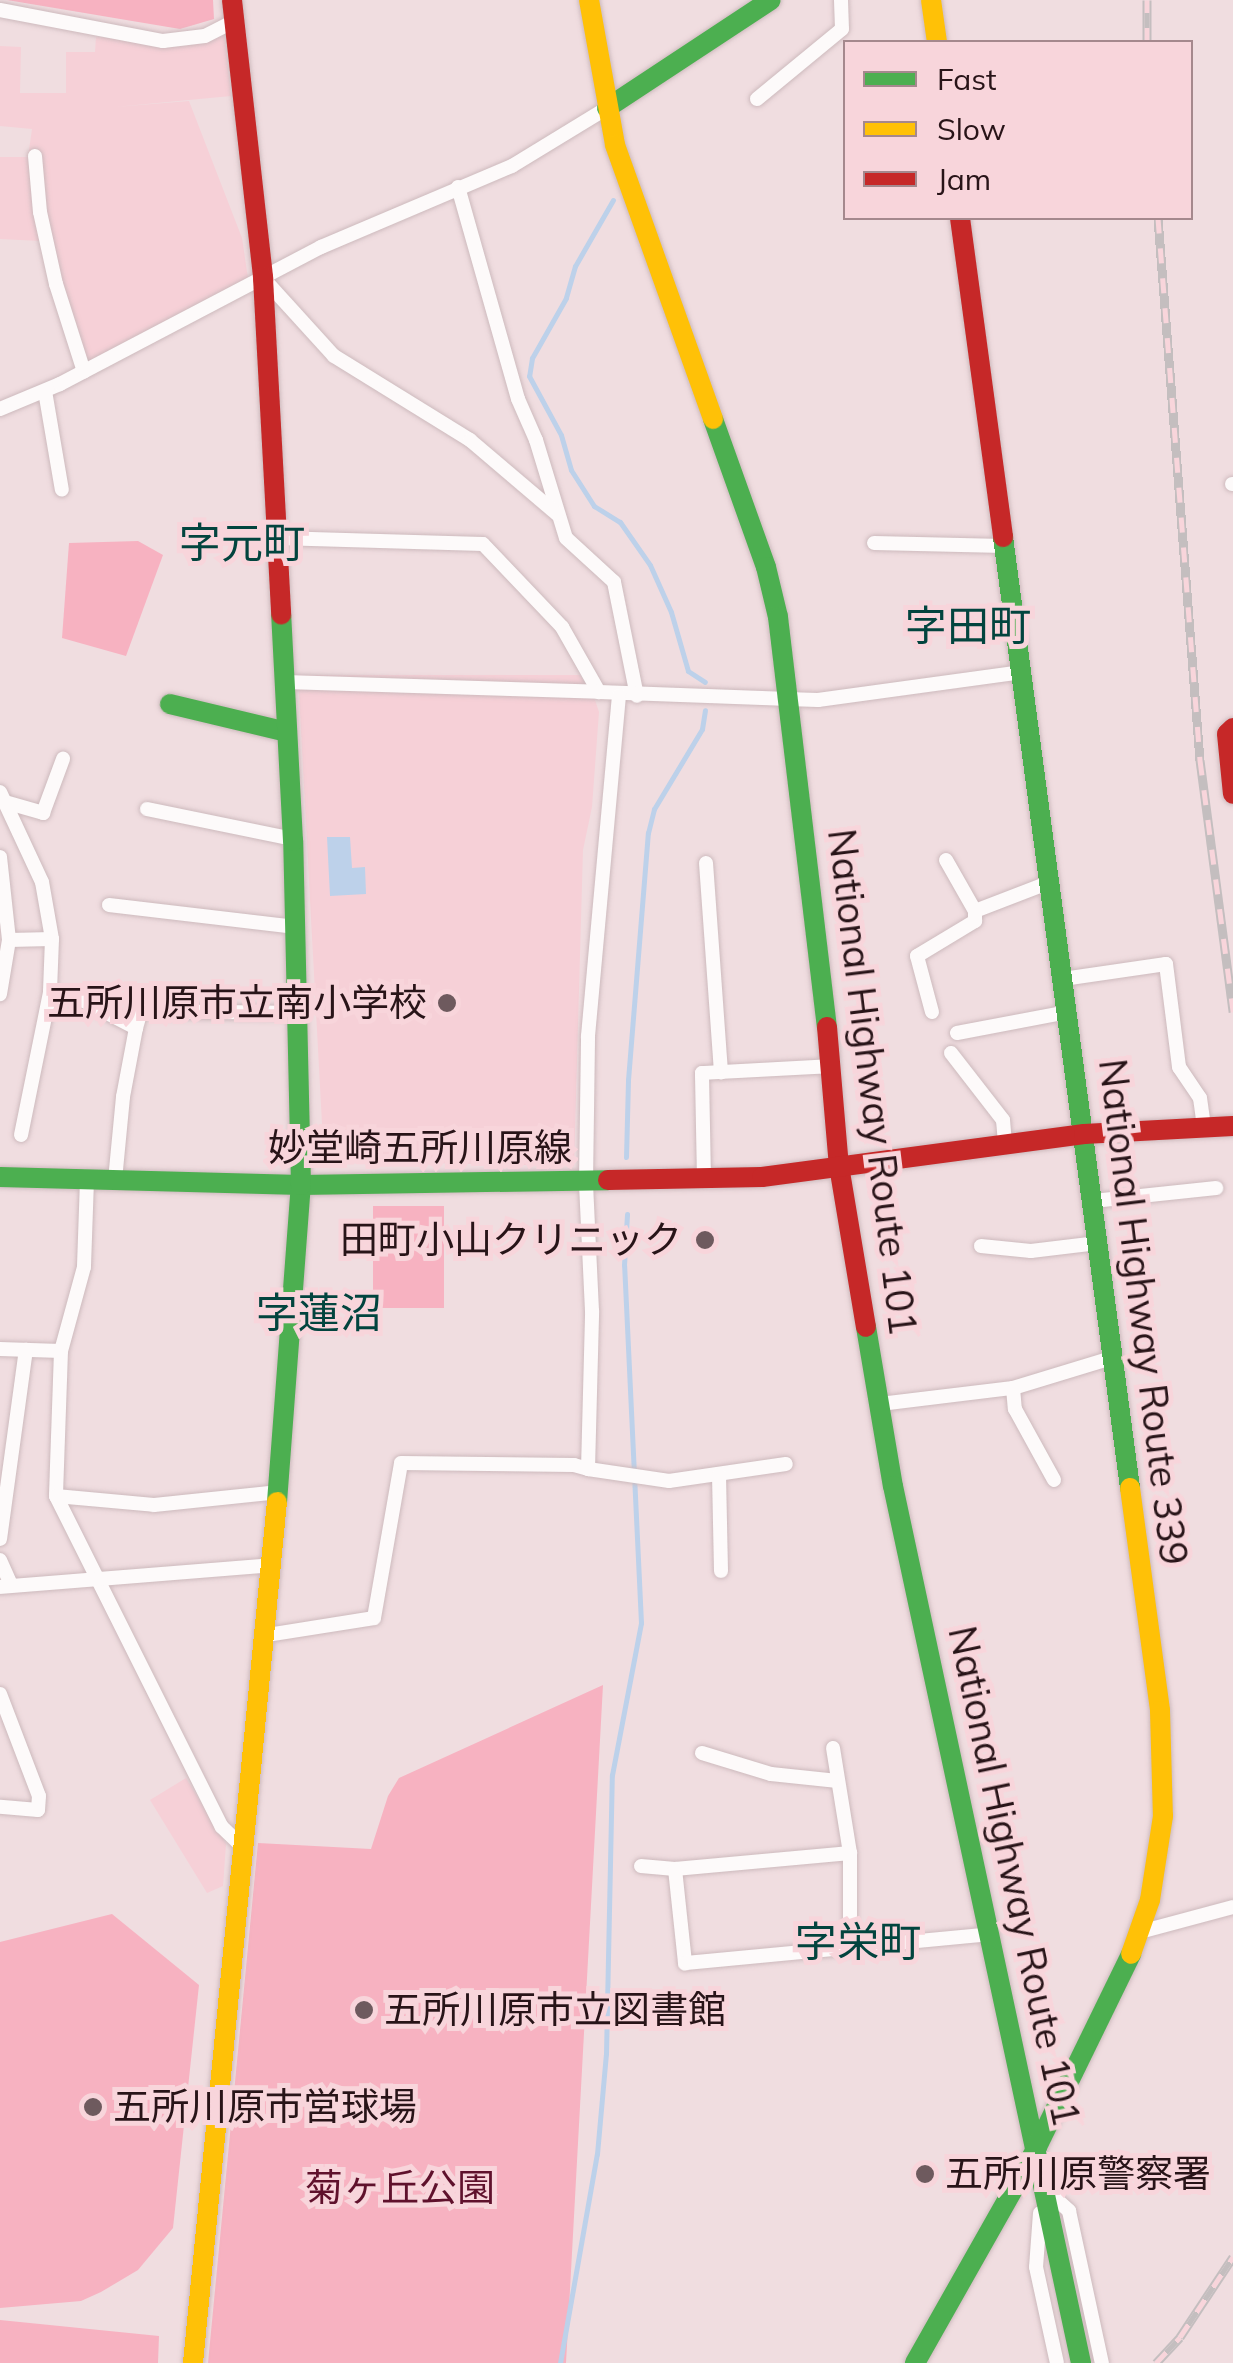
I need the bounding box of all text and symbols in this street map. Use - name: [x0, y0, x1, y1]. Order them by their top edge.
- legend: [843, 40, 1193, 220]
- text: Fast: [937, 60, 997, 98]
- text: Slow: [937, 110, 1006, 148]
- text: Jam: [937, 160, 991, 198]
- district label: 字元町: [179, 518, 305, 568]
- district label: 字田町: [905, 601, 1031, 651]
- street label: National Highway Route 101: [818, 826, 926, 1338]
- place label: 五所川原市立南小学校: [47, 980, 427, 1026]
- marker: 五所川原市立南小学校: [436, 992, 458, 1014]
- street label: National Highway Route 339: [1089, 1056, 1197, 1568]
- street label: 妙堂崎五所川原線: [268, 1125, 572, 1171]
- place label: 田町小山クリニック: [340, 1217, 682, 1263]
- marker: 田町小山クリニック: [692, 1227, 718, 1253]
- district label: 字蓮沼: [256, 1288, 382, 1338]
- street label: National Highway Route 101: [939, 1622, 1089, 2130]
- district label: 字栄町: [795, 1917, 921, 1967]
- place label: 五所川原市立図書館: [384, 1987, 726, 2033]
- marker: 五所川原市立図書館: [353, 1999, 375, 2021]
- place label: 五所川原市営球場: [113, 2084, 417, 2130]
- marker: 五所川原市営球場: [82, 2096, 104, 2118]
- place label: 五所川原警察署: [945, 2151, 1211, 2197]
- marker: 五所川原警察署: [914, 2163, 936, 2185]
- park label: 菊ヶ丘公園: [305, 2165, 495, 2211]

